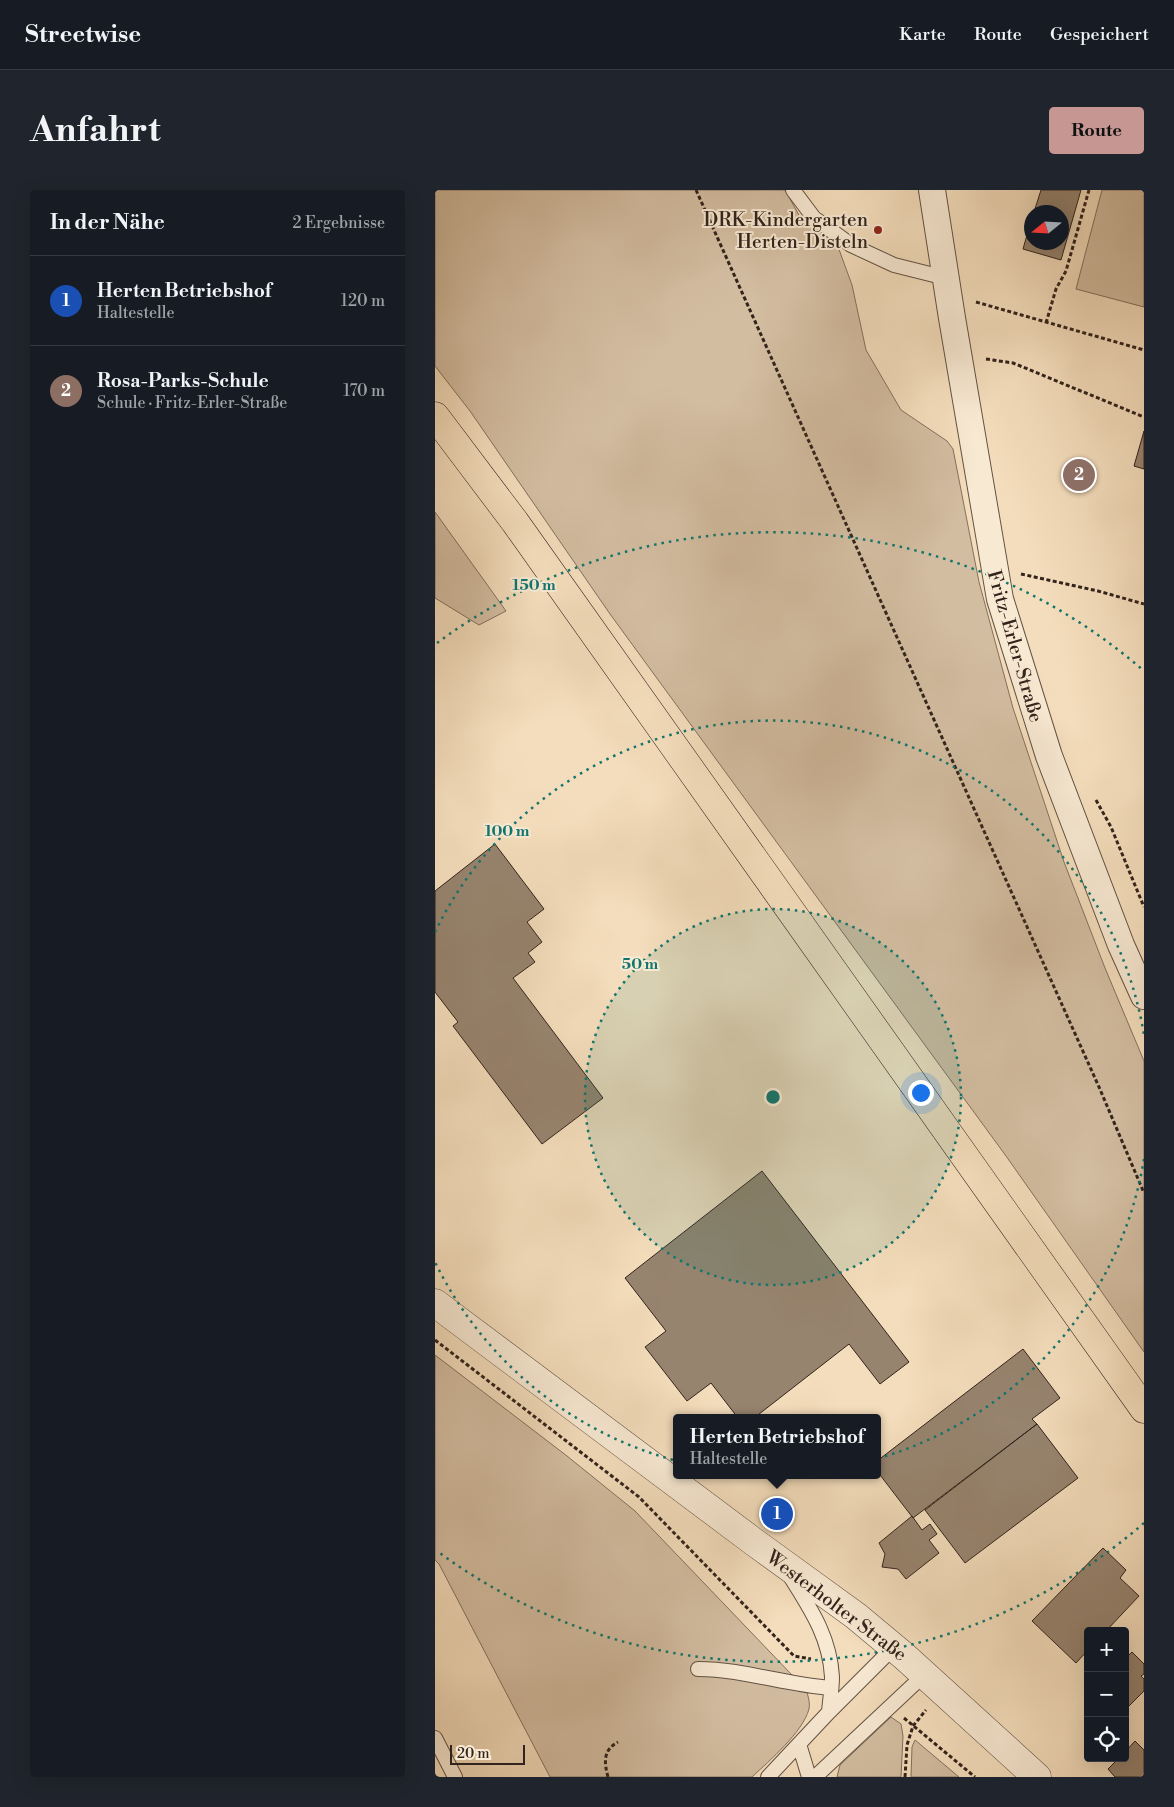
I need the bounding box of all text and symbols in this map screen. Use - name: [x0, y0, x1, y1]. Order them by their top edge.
- text: Streetwise: [25, 20, 141, 50]
- text: Karte: [899, 23, 946, 46]
- text: Route: [974, 23, 1022, 46]
- text: Gespeichert: [1050, 23, 1149, 46]
- button: Route: [1049, 107, 1144, 154]
- text: Anfahrt: [30, 109, 161, 152]
- north arrow: [1024, 205, 1069, 250]
- place label: DRK-Kindergarten Herten-Disteln: [704, 208, 868, 254]
- text: In der Nähe: [50, 210, 165, 236]
- text: 2 Ergebnisse: [293, 213, 385, 233]
- marker: DRK-Kindergarten Herten-Disteln: [872, 224, 884, 236]
- text: Herten Betriebshof: [97, 279, 271, 303]
- text: 1: [62, 291, 70, 311]
- text: 120 m: [341, 291, 385, 311]
- text: Haltestelle: [97, 303, 175, 323]
- text: Rosa-Parks-Schule: [97, 369, 269, 393]
- text: 2: [61, 381, 71, 401]
- text: 170 m: [343, 381, 385, 401]
- text: Schule · Fritz-Erler-Straße: [97, 393, 287, 413]
- pin: 2: [1063, 456, 1095, 494]
- street label: Fritz-Erler-Straße: [982, 567, 1048, 725]
- text: 150 m: [512, 576, 556, 595]
- text: 100 m: [485, 822, 530, 841]
- text: 50 m: [622, 955, 658, 974]
- your location: [908, 1080, 934, 1106]
- centre of rings: [764, 1088, 782, 1106]
- popup: [673, 1414, 881, 1479]
- text: Herten Betriebshof: [690, 1425, 864, 1449]
- text: Haltestelle: [690, 1449, 767, 1469]
- pin: 1: [761, 1495, 793, 1533]
- street label: Westerholter Straße: [761, 1545, 911, 1666]
- map controls: [1084, 1627, 1129, 1762]
- button: +: [1084, 1627, 1129, 1672]
- button: −: [1084, 1672, 1129, 1717]
- button: locate: [1084, 1717, 1129, 1762]
- scale bar: [450, 1742, 525, 1765]
- text: 20 m: [457, 1745, 489, 1763]

